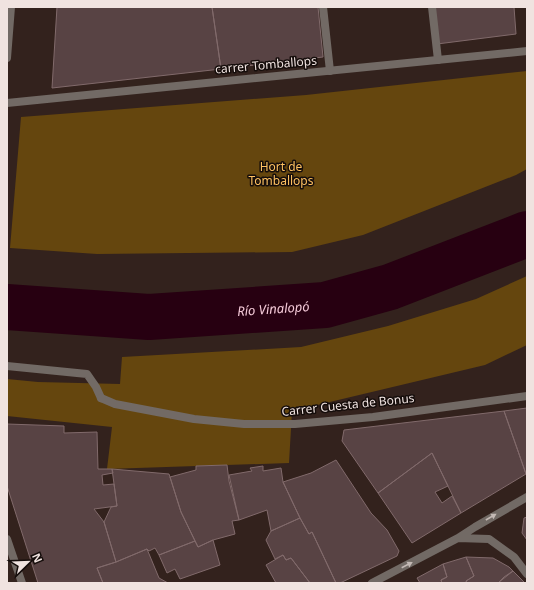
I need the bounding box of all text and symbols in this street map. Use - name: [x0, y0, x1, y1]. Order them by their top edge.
- street label: carrer Tomballops: [214, 52, 318, 77]
- park label: Hort de Tomballops: [248, 158, 314, 189]
- water label: Río Vinalopó: [237, 297, 310, 320]
- street label: Carrer Cuesta de Bonus: [281, 389, 415, 420]
- one-way arrow: [485, 514, 497, 521]
- north arrow: [8, 542, 48, 582]
- text: N: [29, 551, 46, 565]
- one-way arrow: [401, 562, 413, 568]

